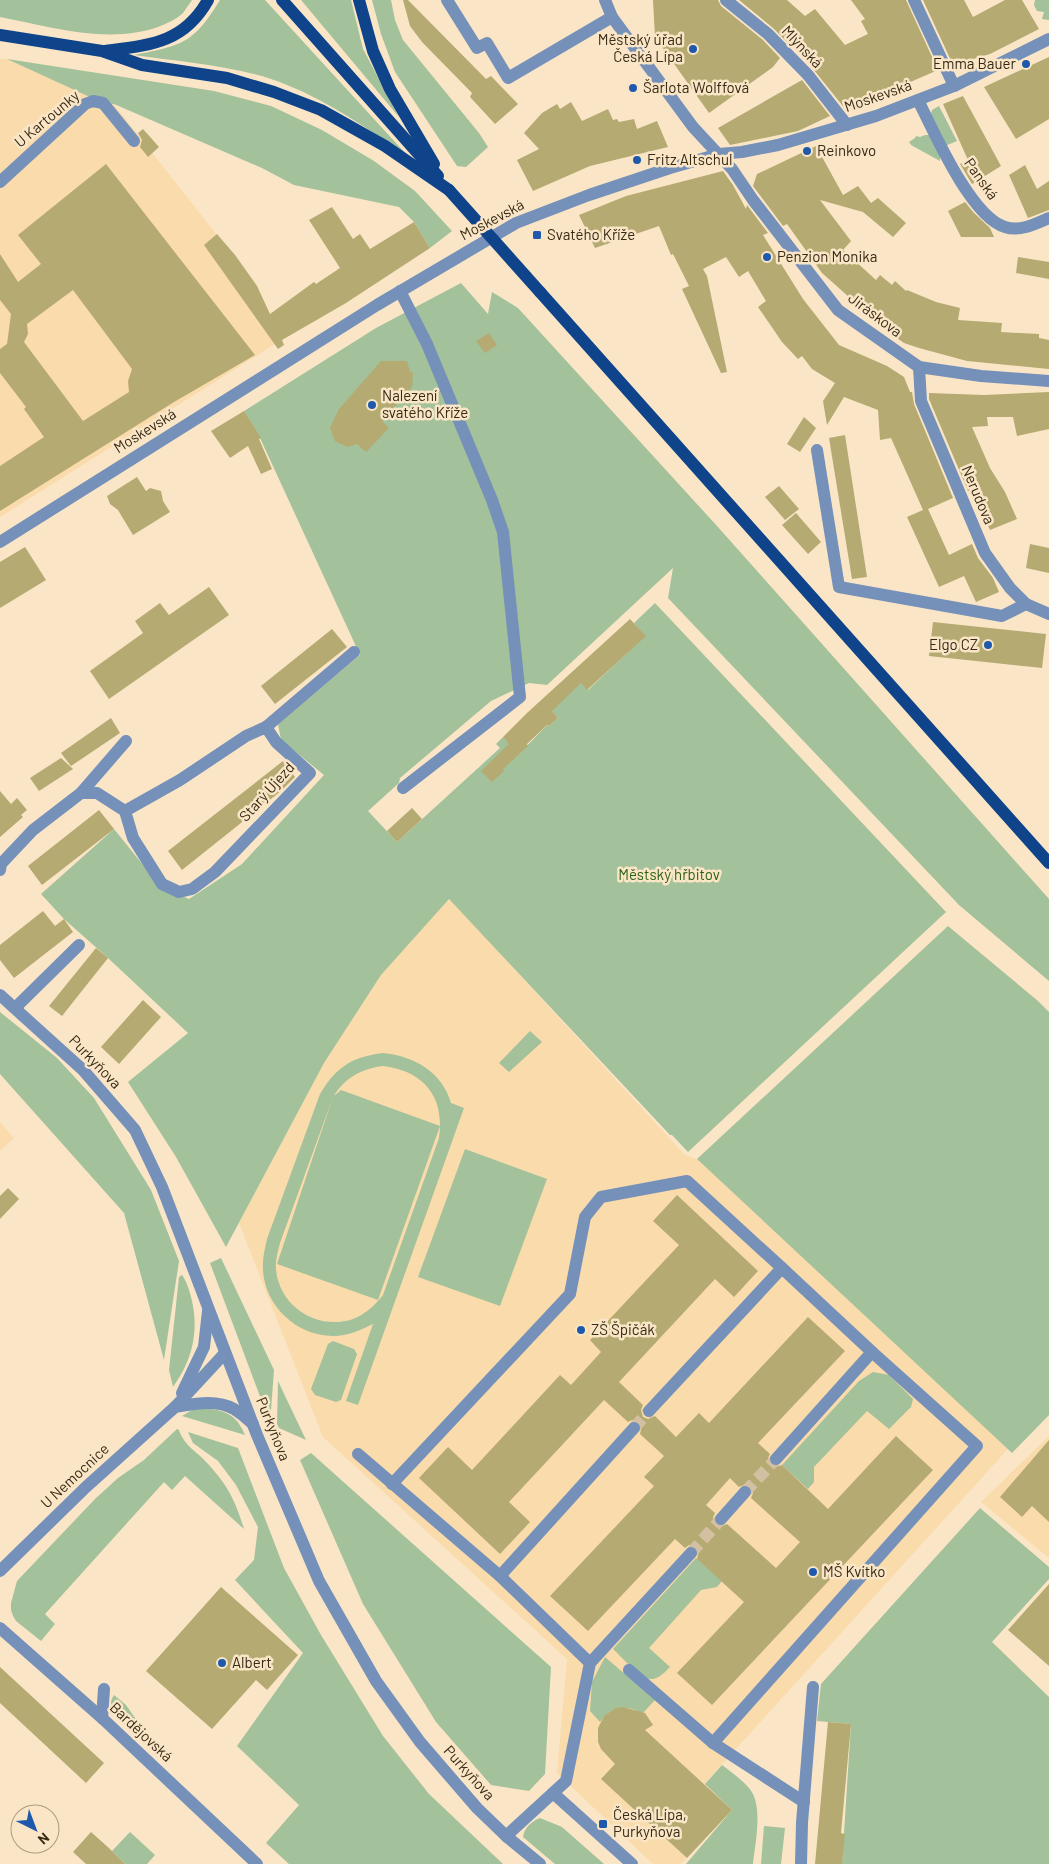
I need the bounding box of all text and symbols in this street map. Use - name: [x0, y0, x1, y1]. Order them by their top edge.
- street label: Mlýnská: [779, 21, 827, 71]
- place label: Městský úřad Česká Lípa: [598, 30, 683, 65]
- marker: Městský úřad Česká Lípa: [687, 43, 699, 55]
- place label: Emma Bauer: [933, 54, 1017, 72]
- marker: Emma Bauer: [1020, 58, 1032, 70]
- street label: Moskevská: [842, 75, 914, 115]
- place label: Šarlota Wolffová: [643, 78, 749, 96]
- marker: Šarlota Wolffová: [627, 82, 639, 94]
- street label: U Kartounky: [10, 86, 83, 151]
- place label: Reinkovo: [817, 141, 876, 159]
- marker: Reinkovo: [801, 145, 813, 157]
- place label: Fritz Altschul: [647, 150, 732, 168]
- marker: Fritz Altschul: [631, 154, 643, 166]
- street label: Panská: [961, 154, 1003, 203]
- street label: Moskevská: [456, 195, 527, 244]
- place label: Svatého Kříže: [547, 225, 635, 243]
- marker: Svatého Kříže: [531, 229, 543, 241]
- place label: Penzion Monika: [777, 247, 877, 265]
- marker: Penzion Monika: [761, 251, 773, 263]
- street label: Jiráskova: [845, 288, 906, 340]
- place label: Nalezení svatého Kříže: [382, 386, 468, 421]
- marker: Nalezení svatého Kříže: [366, 399, 378, 411]
- street label: Moskevská: [110, 404, 179, 456]
- street label: Nerudova: [958, 462, 999, 527]
- place label: Elgo CZ: [929, 635, 978, 653]
- marker: Elgo CZ: [982, 639, 994, 651]
- street label: Starý Újezd: [235, 758, 298, 825]
- park label: Městský hřbitov: [618, 865, 720, 883]
- street label: Purkyňova: [66, 1031, 126, 1092]
- place label: ZŠ Špičák: [591, 1320, 655, 1338]
- marker: ZŠ Špičák: [575, 1324, 587, 1336]
- street label: Purkyňova: [253, 1394, 295, 1463]
- street label: U Nemocnice: [36, 1439, 112, 1511]
- place label: MŠ Kvítko: [823, 1562, 886, 1580]
- marker: MŠ Kvítko: [807, 1566, 819, 1578]
- place label: Albert: [232, 1653, 272, 1671]
- marker: Albert: [216, 1657, 228, 1669]
- street label: Bardějovská: [107, 1698, 177, 1765]
- street label: Purkyňova: [441, 1741, 499, 1803]
- north arrow: [10, 1804, 60, 1854]
- place label: Česká Lípa, Purkyňova: [613, 1805, 687, 1840]
- marker: Česká Lípa, Purkyňova: [597, 1818, 609, 1830]
- text: N: [35, 1830, 53, 1848]

